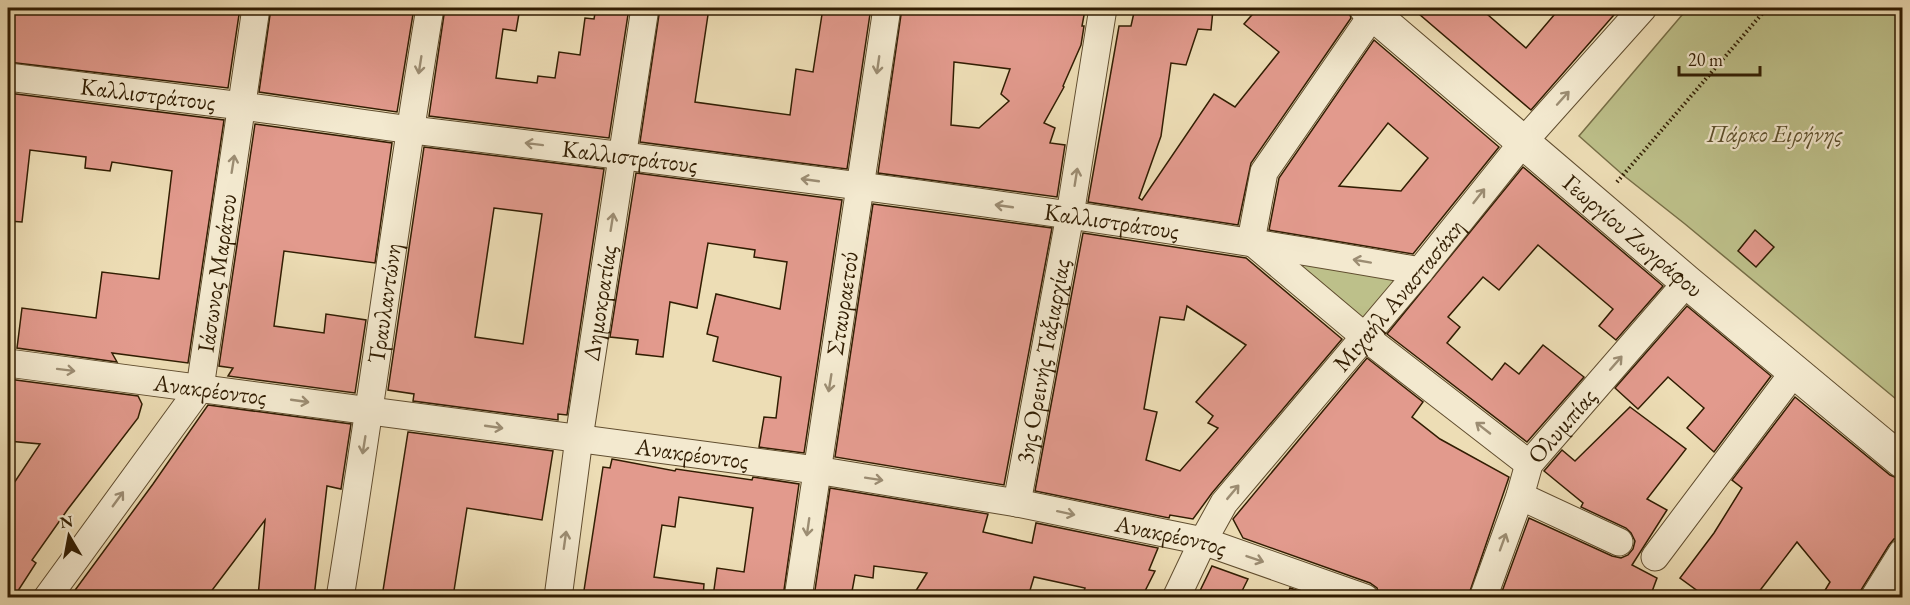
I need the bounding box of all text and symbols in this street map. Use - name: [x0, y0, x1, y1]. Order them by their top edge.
- scale bar: [1679, 39, 1760, 77]
- text: 20 m: [1688, 48, 1723, 71]
- one-way arrow: [414, 55, 425, 75]
- one-way arrow: [873, 55, 884, 75]
- street label: Καλλιστράτους: [79, 70, 217, 118]
- one-way arrow: [1556, 90, 1570, 105]
- park label: Πάρκο Ειρήνης: [1706, 118, 1844, 149]
- street label: Καλλιστράτους: [561, 132, 699, 180]
- one-way arrow: [524, 138, 544, 149]
- one-way arrow: [228, 155, 239, 174]
- one-way arrow: [1071, 167, 1082, 187]
- street label: Γεωργίου Ζωγράφου: [1557, 167, 1710, 304]
- one-way arrow: [801, 174, 821, 185]
- one-way arrow: [1473, 189, 1486, 205]
- street label: Ιάσωνος Μαράτου: [189, 192, 243, 354]
- street label: Καλλιστράτους: [1042, 196, 1181, 246]
- one-way arrow: [994, 201, 1014, 212]
- street label: Μιχαήλ Αναστασάκη: [1326, 212, 1471, 378]
- one-way arrow: [607, 213, 618, 232]
- street label: Τραυλαντώνη: [360, 241, 408, 366]
- street label: Δημοκρατίας: [575, 243, 623, 363]
- street label: Σταυραετού: [819, 249, 865, 357]
- one-way arrow: [1353, 255, 1373, 266]
- street label: 3ης Ορεινής Ταξιαρχίας: [1009, 256, 1077, 466]
- one-way arrow: [1610, 355, 1623, 371]
- one-way arrow: [55, 365, 75, 376]
- street label: Ανακρέοντος: [151, 366, 269, 412]
- one-way arrow: [824, 372, 835, 392]
- street label: Ολυμπίας: [1520, 381, 1603, 470]
- one-way arrow: [290, 396, 310, 407]
- one-way arrow: [483, 422, 503, 433]
- one-way arrow: [1475, 422, 1491, 435]
- street label: Ανακρέοντος: [633, 430, 751, 476]
- one-way arrow: [359, 435, 370, 454]
- one-way arrow: [864, 474, 883, 485]
- one-way arrow: [1227, 484, 1240, 500]
- one-way arrow: [112, 492, 125, 508]
- north arrow: [39, 506, 99, 566]
- street label: Ανακρέοντος: [1111, 507, 1231, 563]
- one-way arrow: [1056, 508, 1075, 519]
- text: N: [58, 510, 75, 533]
- one-way arrow: [803, 517, 814, 537]
- one-way arrow: [560, 530, 571, 550]
- one-way arrow: [1499, 534, 1510, 552]
- one-way arrow: [1245, 555, 1264, 566]

